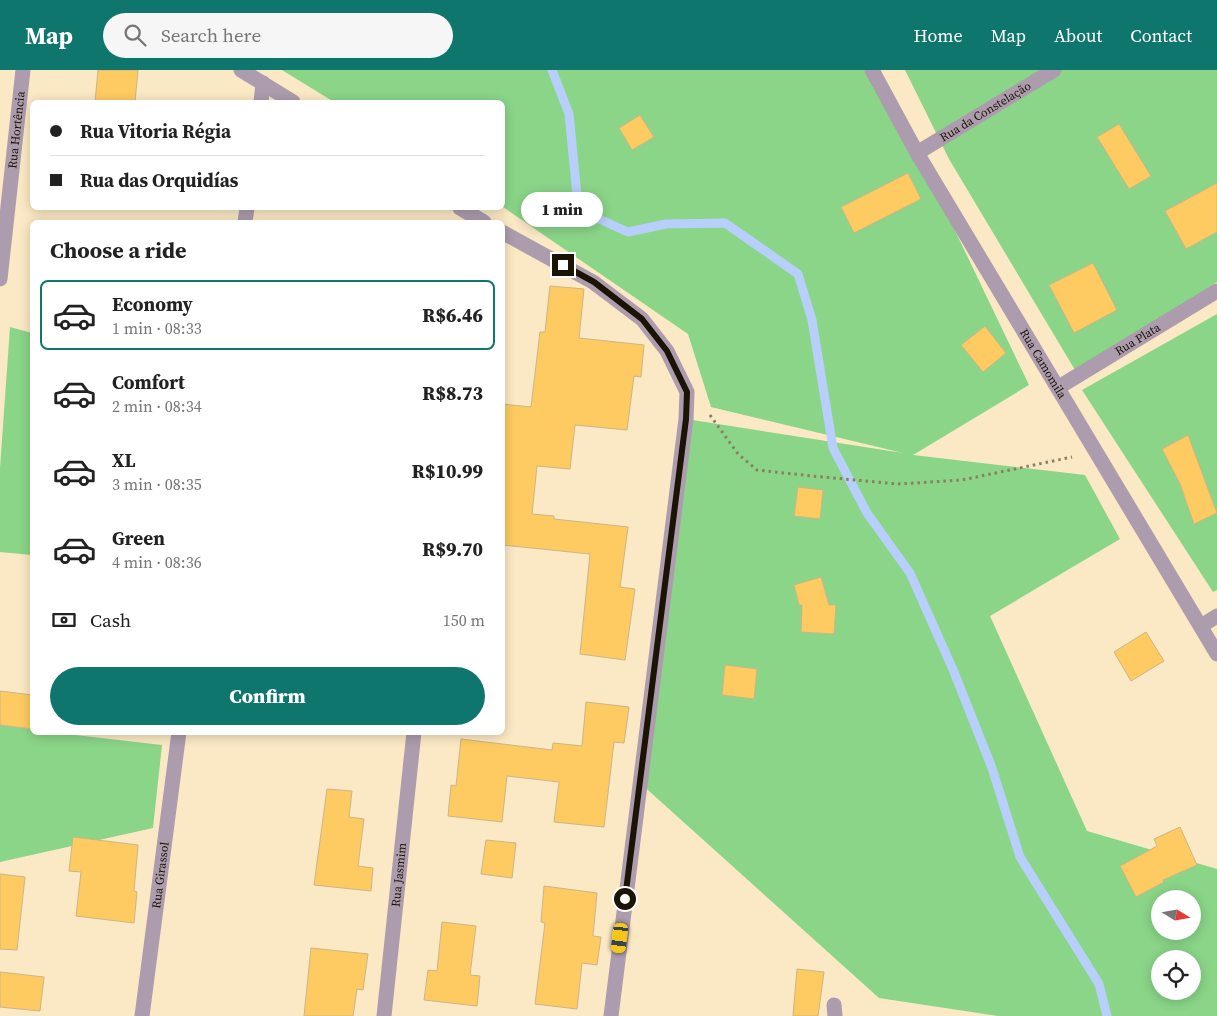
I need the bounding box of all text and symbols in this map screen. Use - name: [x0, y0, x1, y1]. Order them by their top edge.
- search box: [103, 13, 453, 58]
- text: Map: [25, 19, 73, 52]
- icon: search: [121, 21, 149, 49]
- text: Search here: [161, 22, 261, 48]
- text: Home: [914, 23, 963, 48]
- text: Map: [991, 23, 1026, 48]
- text: About: [1054, 23, 1102, 48]
- text: Contact: [1130, 23, 1192, 48]
- street label: Rua da Constelação: [937, 78, 1034, 145]
- street label: Rua Hortência: [4, 90, 29, 169]
- text: Rua Vitoria Régia: [80, 118, 231, 144]
- text: Rua das Orquidías: [80, 167, 239, 193]
- callout: 1 min: [522, 192, 604, 228]
- text: 1 min: [541, 198, 583, 220]
- text: Choose a ride: [50, 235, 187, 265]
- route end: [552, 254, 574, 276]
- text: Economy: [112, 291, 193, 317]
- icon: car: [52, 293, 97, 338]
- text: R$6.46: [422, 302, 483, 328]
- text: 1 min · 08:33: [112, 317, 202, 339]
- street label: Rua Plata: [1112, 319, 1164, 359]
- street label: Rua Camomila: [1016, 326, 1071, 402]
- text: Comfort: [112, 369, 185, 395]
- icon: car: [52, 371, 97, 416]
- text: R$8.73: [422, 380, 483, 406]
- text: 2 min · 08:34: [112, 395, 202, 417]
- text: XL: [112, 447, 135, 473]
- icon: car: [52, 449, 97, 494]
- text: R$10.99: [412, 458, 483, 484]
- text: 3 min · 08:35: [112, 473, 202, 495]
- text: Green: [112, 525, 165, 551]
- icon: car: [52, 527, 97, 572]
- text: R$9.70: [422, 536, 483, 562]
- text: 4 min · 08:36: [112, 551, 202, 573]
- icon: cash: [50, 606, 78, 634]
- text: Cash: [90, 607, 131, 633]
- text: 150 m: [443, 609, 485, 631]
- button: Confirm: [50, 667, 485, 725]
- street label: Rua Girassol: [148, 841, 173, 909]
- street label: Rua Jasmim: [388, 842, 410, 908]
- route start: [614, 888, 636, 910]
- north arrow: [1151, 890, 1201, 940]
- map controls: [1151, 890, 1201, 1000]
- car: [610, 922, 629, 954]
- button: locate: [1151, 950, 1201, 1000]

